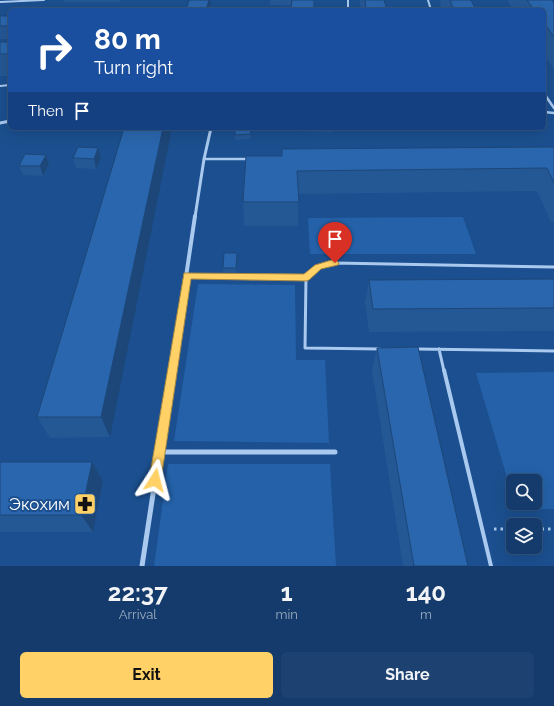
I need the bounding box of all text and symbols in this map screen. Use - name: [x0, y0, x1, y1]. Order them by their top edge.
- text: 80 m: [94, 23, 161, 56]
- icon: right: [28, 24, 80, 76]
- text: Turn right: [94, 57, 173, 78]
- icon: arrive: [71, 100, 93, 122]
- text: Then: [28, 102, 63, 120]
- pin: [318, 222, 352, 263]
- icon: arrive: [324, 228, 346, 250]
- position arrow: [134, 459, 176, 501]
- map controls: [506, 474, 542, 554]
- button: search: [506, 474, 542, 510]
- pharmacy icon: Экохим: [72, 491, 98, 517]
- place label: Экохим: [9, 494, 70, 514]
- button: layers: [506, 518, 542, 554]
- text: 22:37: [108, 578, 168, 607]
- text: 1: [281, 578, 293, 607]
- text: 140: [406, 578, 446, 607]
- text: Arrival: [119, 607, 157, 622]
- text: min: [276, 607, 298, 622]
- text: m: [420, 607, 432, 622]
- button: Exit: [20, 652, 273, 698]
- button: Share: [281, 652, 534, 698]

